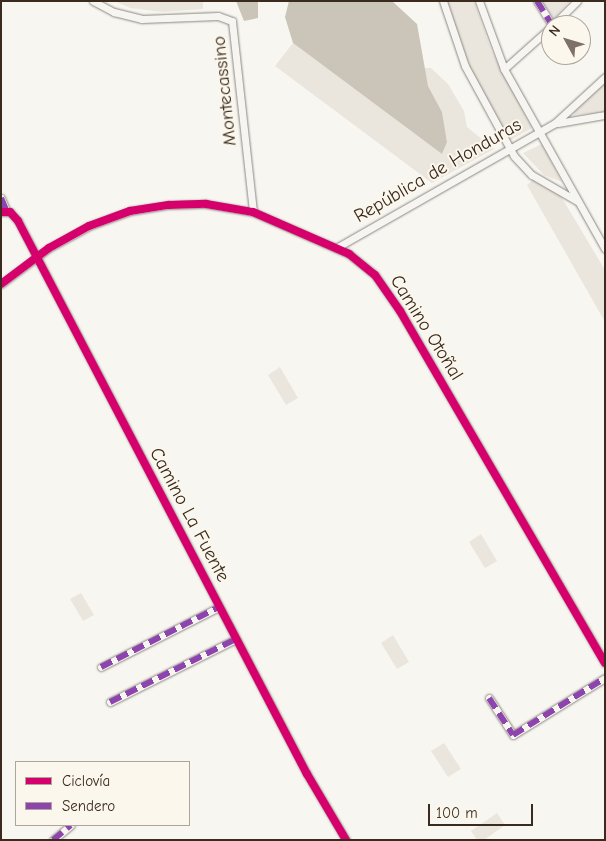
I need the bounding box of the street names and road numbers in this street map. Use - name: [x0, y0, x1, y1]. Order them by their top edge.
- street label: Montecassino: [208, 35, 242, 147]
- street label: República de Honduras: [350, 114, 526, 228]
- street label: Camino Otoñal: [385, 271, 467, 385]
- street label: Camino La Fuente: [144, 444, 234, 586]

